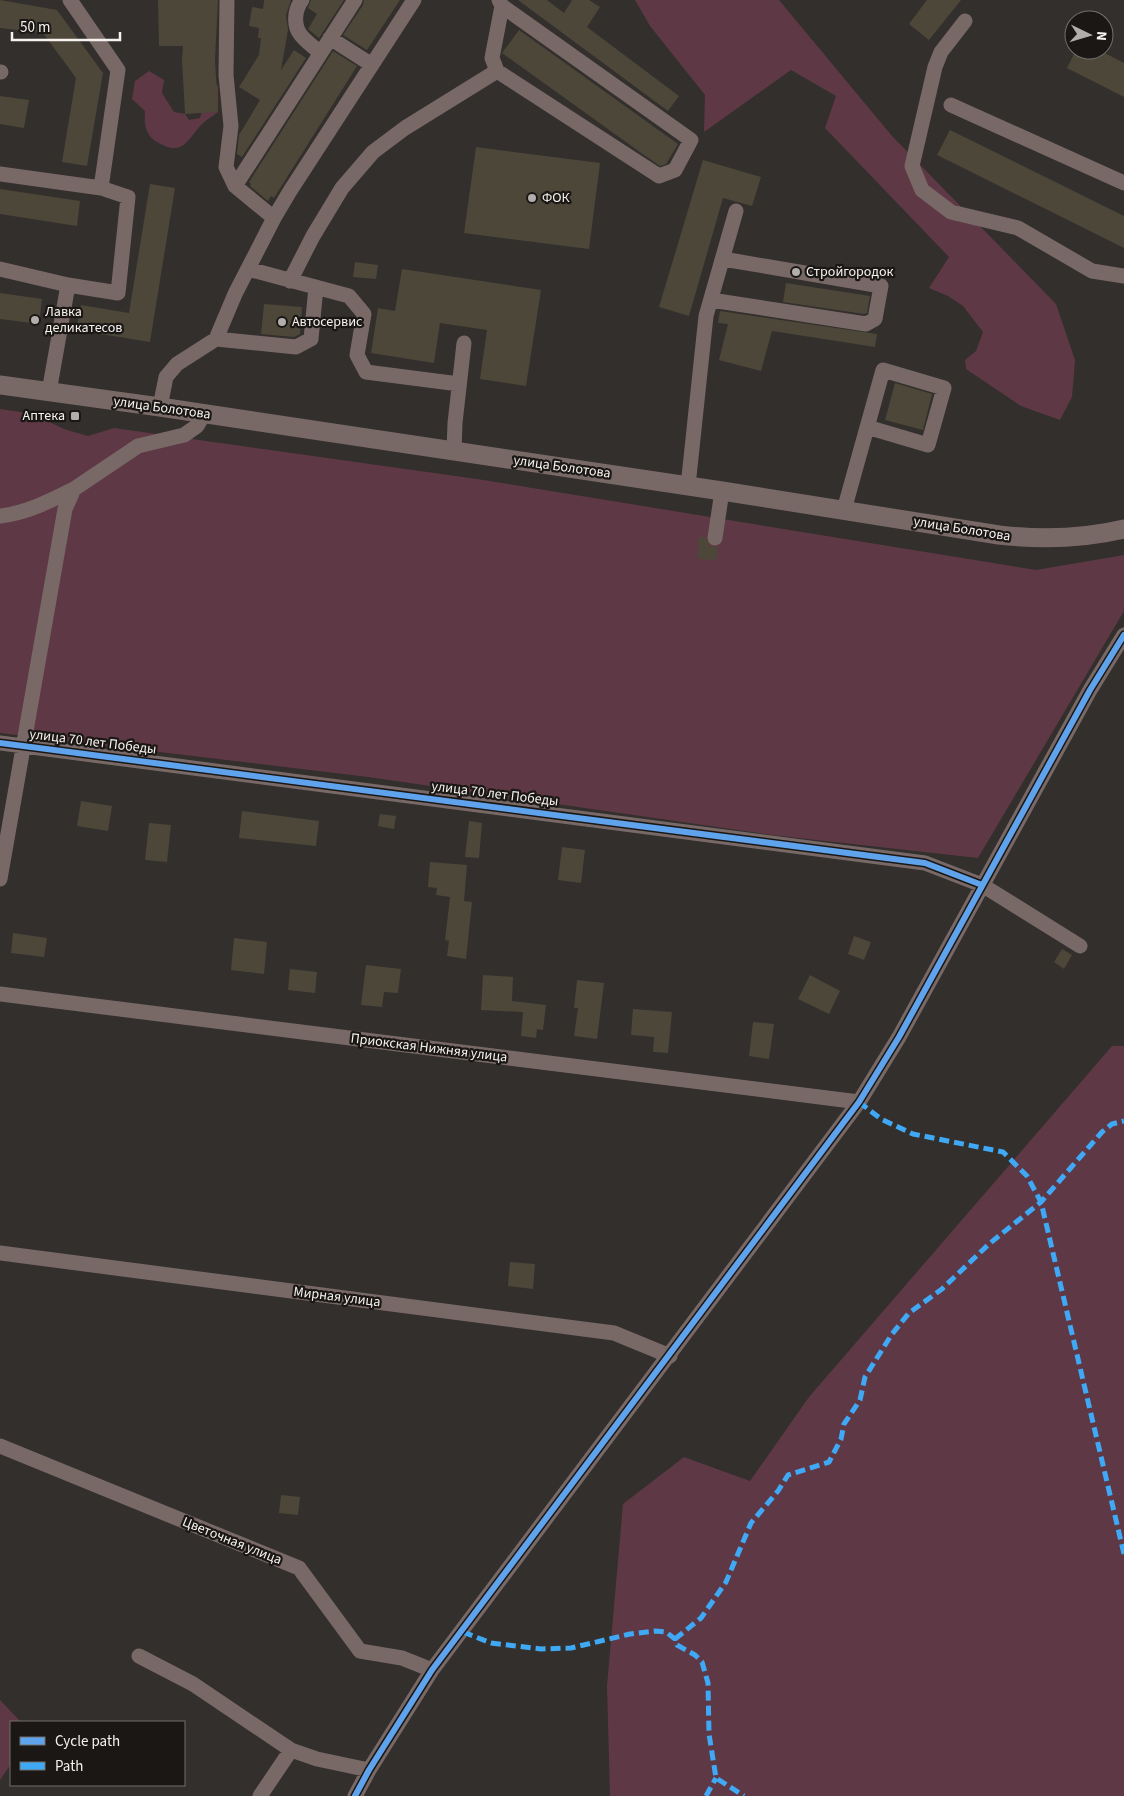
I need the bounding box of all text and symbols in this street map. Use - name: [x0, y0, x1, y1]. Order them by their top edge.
- scale bar: [12, 10, 120, 42]
- north arrow: [1064, 10, 1114, 60]
- text: 50 m: [20, 17, 50, 38]
- text: N: [1091, 31, 1111, 42]
- place label: ФОК: [542, 188, 571, 208]
- marker: ФОК: [526, 192, 538, 204]
- place label: Стройгородок: [806, 262, 893, 282]
- marker: Стройгородок: [790, 266, 802, 278]
- place label: Лавка деликатесов: [45, 302, 122, 338]
- place label: Автосервис: [292, 312, 363, 332]
- marker: Лавка деликатесов: [29, 314, 41, 326]
- marker: Автосервис: [276, 316, 288, 328]
- street label: улица Болотова: [112, 391, 212, 425]
- place label: Аптека: [23, 406, 65, 426]
- marker: Аптека: [69, 410, 81, 422]
- street label: улица Болотова: [512, 450, 612, 484]
- street label: улица Болотова: [912, 511, 1012, 547]
- street label: улица 70 лет Победы: [28, 724, 158, 760]
- street label: улица 70 лет Победы: [430, 776, 560, 812]
- street label: Приокская Нижняя улица: [350, 1028, 508, 1068]
- street label: Мирная улица: [292, 1282, 382, 1312]
- street label: Цветочная улица: [179, 1512, 285, 1570]
- legend: [10, 1721, 185, 1786]
- text: Cycle path: [55, 1731, 120, 1752]
- text: Path: [55, 1756, 83, 1777]

